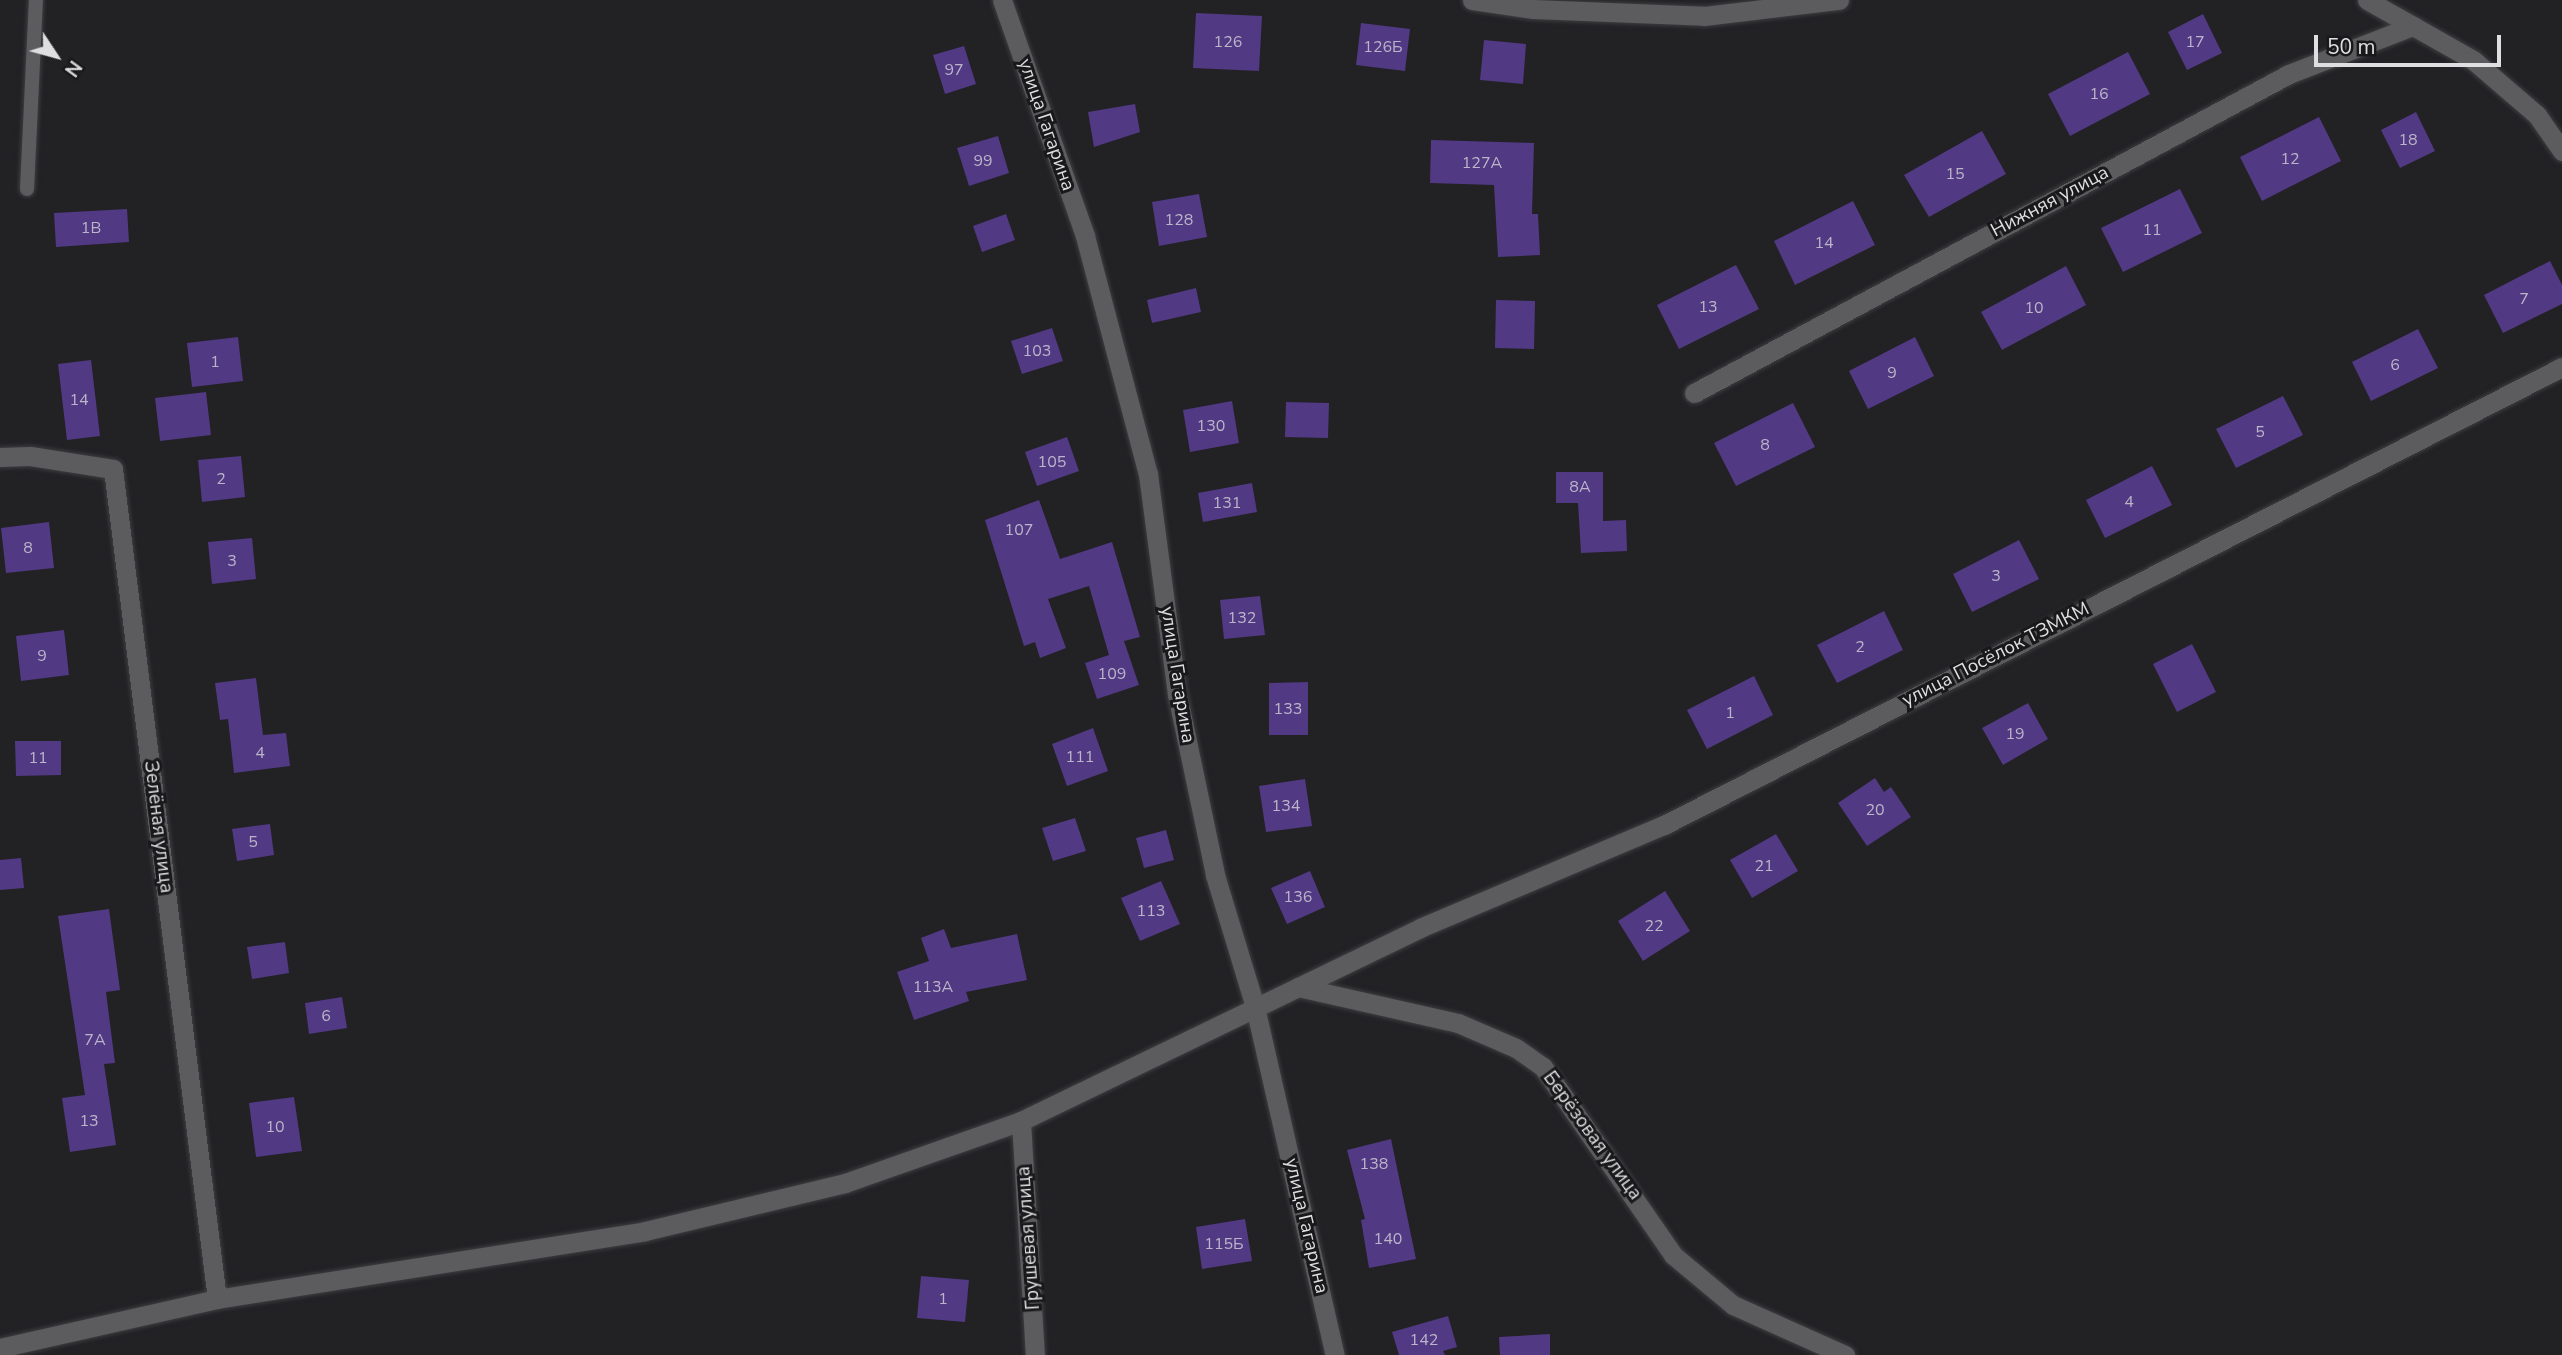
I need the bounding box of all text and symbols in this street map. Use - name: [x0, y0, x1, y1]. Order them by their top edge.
- north arrow: [21, 21, 91, 91]
- scale bar: [2317, 21, 2504, 65]
- house number: 126: [1214, 32, 1242, 52]
- house number: 17: [2185, 32, 2205, 52]
- text: 50 m: [2327, 33, 2376, 61]
- house number: 126Б: [1363, 37, 1403, 57]
- text: N: [58, 55, 88, 82]
- street label: улица Гагарина: [1013, 56, 1079, 194]
- house number: 97: [944, 60, 964, 80]
- house number: 16: [2089, 84, 2109, 104]
- house number: 18: [2398, 130, 2418, 150]
- house number: 12: [2280, 149, 2300, 169]
- house number: 99: [973, 151, 993, 171]
- house number: 127А: [1462, 153, 1502, 173]
- street label: Нижняя улица: [1987, 161, 2113, 243]
- house number: 15: [1945, 164, 1965, 184]
- house number: 128: [1165, 210, 1193, 230]
- house number: 1В: [81, 218, 101, 238]
- house number: 11: [2142, 220, 2162, 240]
- house number: 14: [1814, 233, 1834, 253]
- house number: 7: [2519, 289, 2529, 309]
- house number: 13: [1698, 297, 1718, 317]
- house number: 10: [2024, 298, 2044, 318]
- house number: 103: [1023, 341, 1051, 361]
- house number: 1: [210, 352, 220, 372]
- house number: 6: [2390, 355, 2400, 375]
- house number: 9: [1887, 363, 1897, 383]
- house number: 14: [69, 390, 89, 410]
- house number: 130: [1197, 416, 1225, 436]
- house number: 5: [2255, 422, 2265, 442]
- house number: 8: [1760, 435, 1770, 455]
- house number: 105: [1038, 452, 1066, 472]
- house number: 2: [216, 469, 226, 489]
- house number: 8А: [1569, 477, 1591, 497]
- house number: 4: [2124, 492, 2134, 512]
- house number: 131: [1213, 493, 1241, 513]
- house number: 107: [1005, 520, 1033, 540]
- house number: 8: [23, 538, 33, 558]
- house number: 3: [227, 551, 237, 571]
- house number: 3: [1991, 566, 2001, 586]
- street label: улица Посёлок ТЗМКМ: [1899, 598, 2093, 712]
- street label: улица Гагарина: [1155, 605, 1199, 745]
- house number: 132: [1228, 608, 1256, 628]
- house number: 2: [1855, 637, 1865, 657]
- house number: 9: [37, 646, 47, 666]
- house number: 109: [1098, 664, 1126, 684]
- house number: 133: [1274, 699, 1302, 719]
- house number: 1: [1725, 703, 1735, 723]
- house number: 19: [2005, 724, 2025, 744]
- house number: 4: [255, 743, 265, 763]
- house number: 111: [1066, 747, 1094, 767]
- house number: 11: [28, 748, 48, 768]
- street label: Зелёная улица: [139, 760, 177, 894]
- house number: 134: [1272, 796, 1300, 816]
- house number: 20: [1865, 800, 1885, 820]
- house number: 5: [248, 832, 258, 852]
- house number: 21: [1754, 856, 1774, 876]
- house number: 136: [1284, 887, 1312, 907]
- house number: 113: [1137, 901, 1165, 921]
- house number: 22: [1644, 916, 1664, 936]
- house number: 113А: [913, 977, 953, 997]
- house number: 6: [321, 1006, 331, 1026]
- house number: 7А: [84, 1030, 106, 1050]
- street label: Берёзовая улица: [1538, 1067, 1646, 1205]
- house number: 13: [79, 1111, 99, 1131]
- house number: 10: [265, 1117, 285, 1137]
- house number: 138: [1360, 1154, 1388, 1174]
- street label: улица Гагарина: [1279, 1156, 1333, 1296]
- street label: Грушевая улица: [1013, 1165, 1045, 1311]
- house number: 140: [1374, 1229, 1402, 1249]
- house number: 115Б: [1204, 1234, 1244, 1254]
- house number: 1: [938, 1289, 948, 1309]
- house number: 142: [1410, 1330, 1438, 1350]

